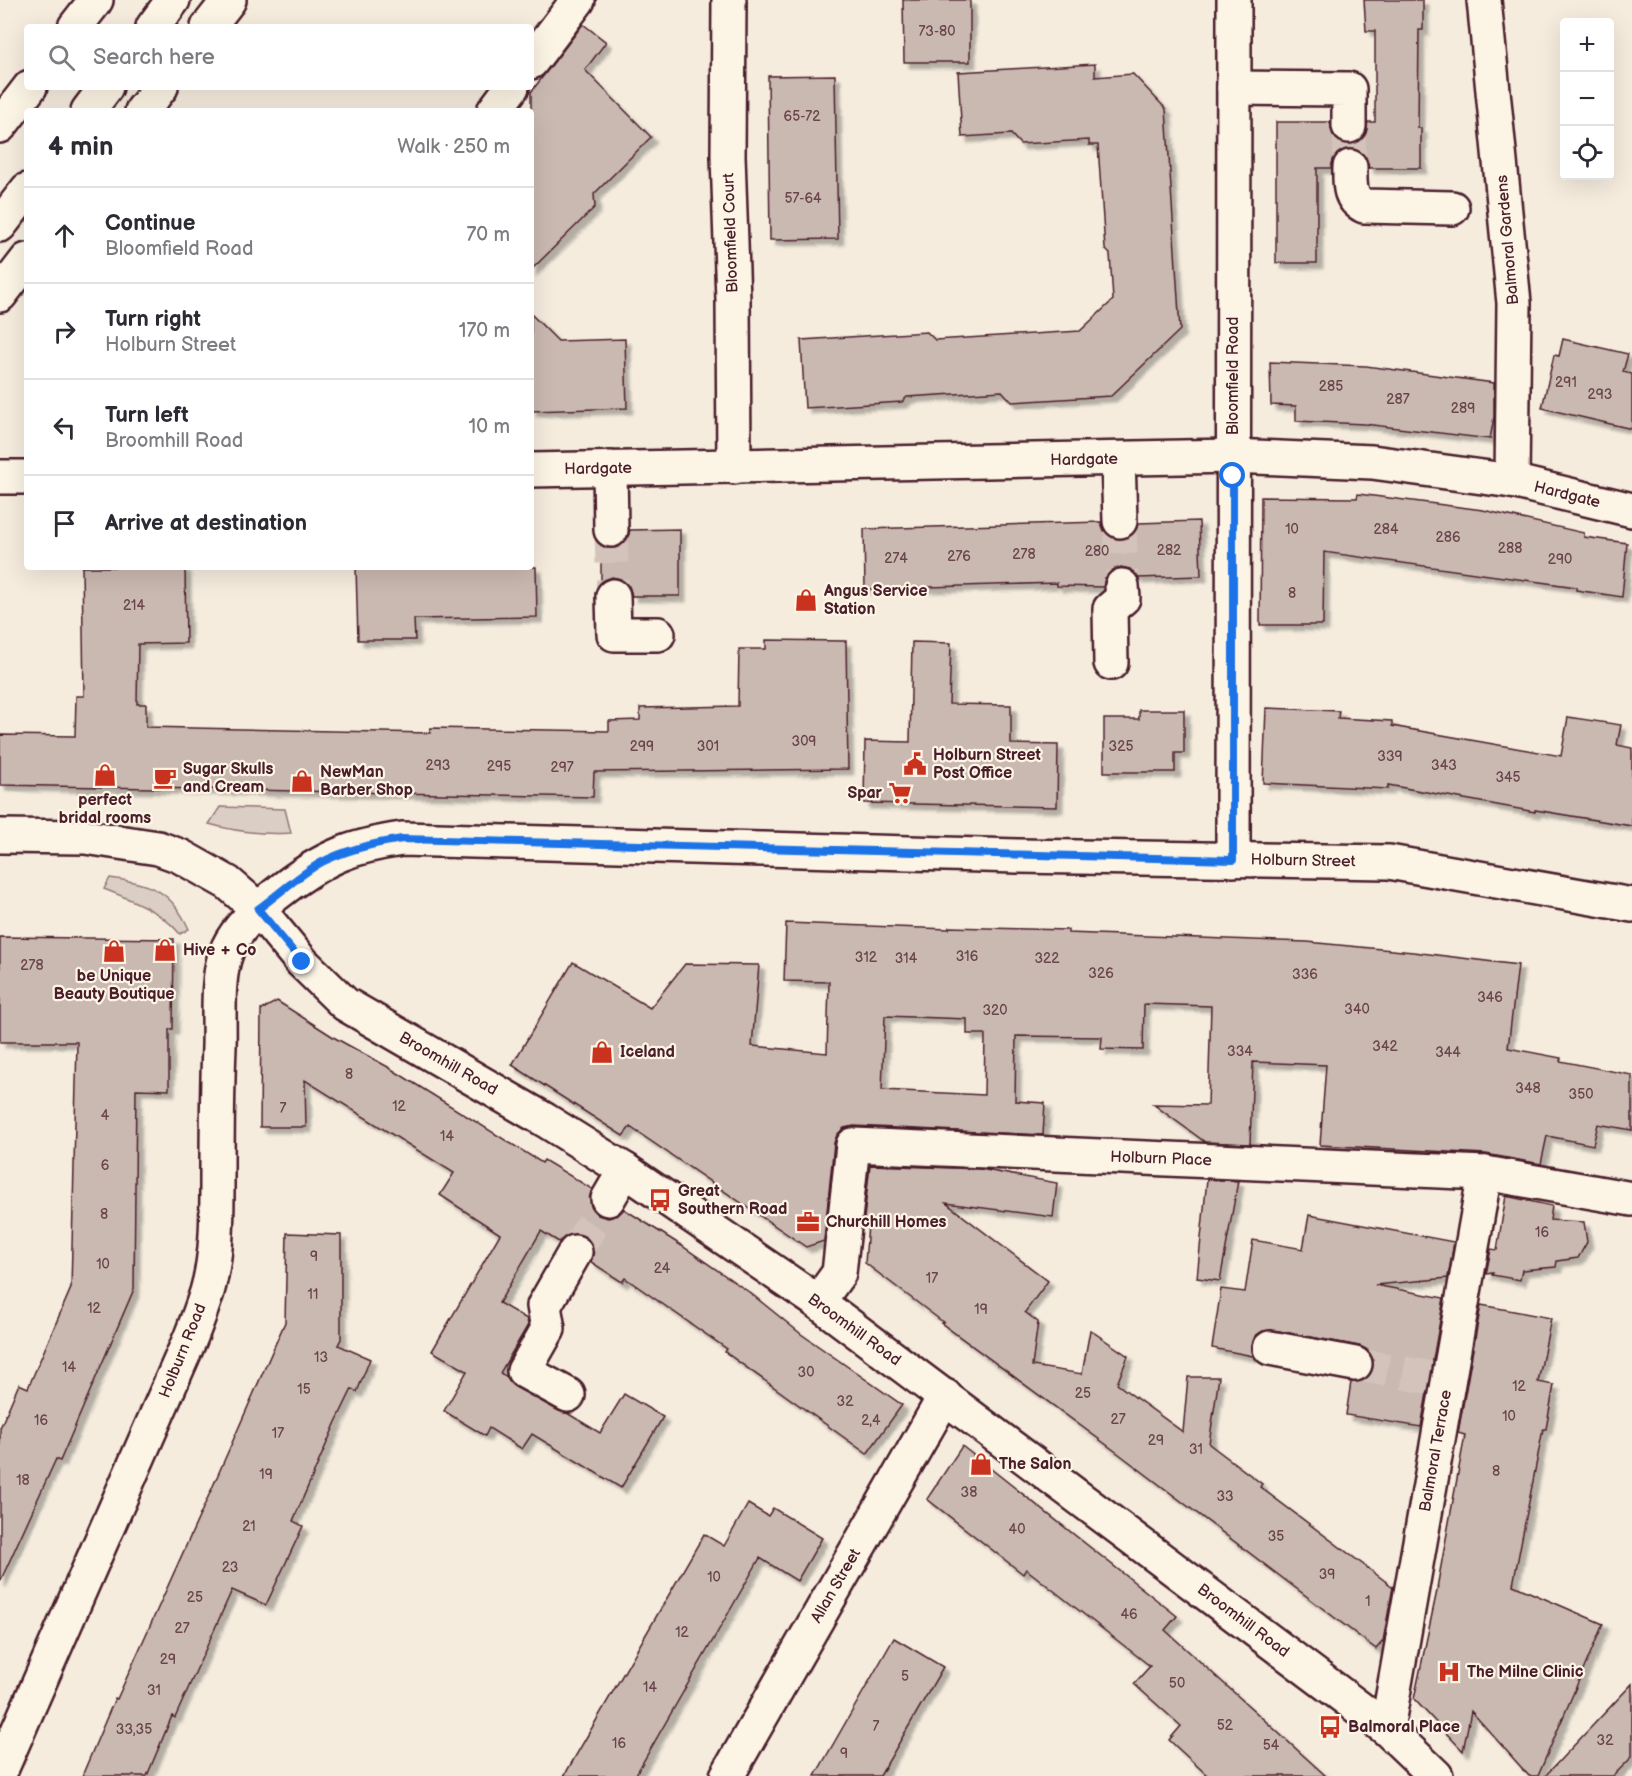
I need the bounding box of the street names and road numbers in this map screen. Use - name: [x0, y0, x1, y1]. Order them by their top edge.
- street label: Bloomfield Court: [719, 173, 743, 293]
- street label: Balmoral Gardens: [1493, 174, 1523, 306]
- street label: Bloomfield Road: [1224, 317, 1243, 435]
- street label: Hardgate: [1050, 450, 1118, 470]
- street label: Hardgate: [564, 459, 632, 479]
- street label: Hardgate: [1532, 478, 1603, 513]
- street label: Holburn Street: [1250, 851, 1356, 871]
- street label: Broomhill Road: [395, 1028, 501, 1100]
- street label: Holburn Place: [1110, 1148, 1213, 1170]
- street label: Broomhill Road: [804, 1290, 904, 1370]
- street label: Holburn Road: [155, 1301, 211, 1401]
- street label: Balmoral Terrace: [1416, 1388, 1456, 1513]
- street label: Allan Street: [807, 1545, 865, 1627]
- street label: Broomhill Road: [1193, 1580, 1293, 1662]

